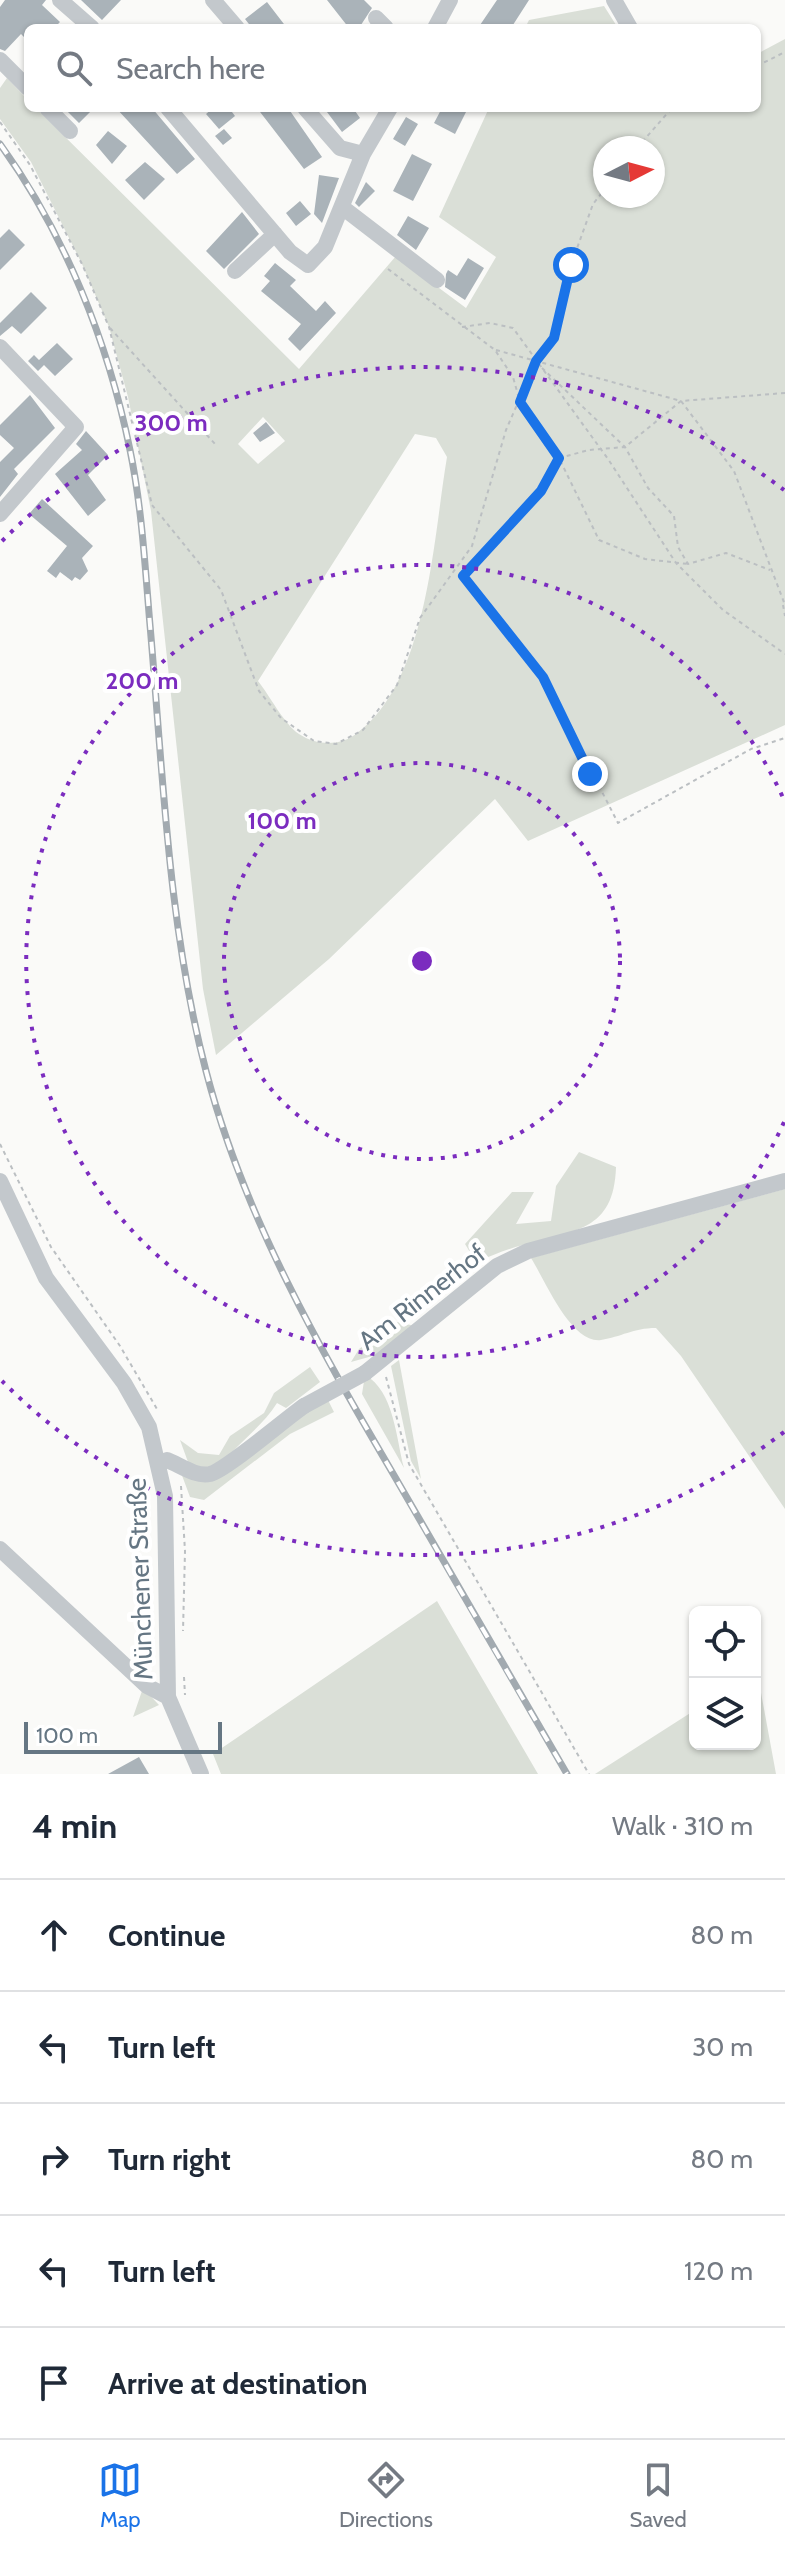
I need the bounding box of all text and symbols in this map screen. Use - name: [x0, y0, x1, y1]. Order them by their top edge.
- search box: [24, 24, 761, 112]
- icon: search: [52, 46, 96, 90]
- text: Search here: [116, 50, 265, 87]
- north arrow: [593, 136, 665, 208]
- route start: [553, 247, 589, 283]
- text: 300 m: [134, 408, 208, 437]
- text: 200 m: [106, 666, 178, 695]
- route end: [572, 756, 608, 792]
- text: 100 m: [247, 806, 317, 835]
- centre of rings: [408, 947, 436, 975]
- street label: Am Rinnerhof: [352, 1237, 492, 1357]
- street label: Münchener Straße: [120, 1477, 160, 1681]
- map controls: [689, 1606, 761, 1750]
- button: locate: [689, 1606, 761, 1678]
- button: layers: [689, 1678, 761, 1750]
- scale bar: [24, 1718, 222, 1754]
- text: 100 m: [36, 1722, 98, 1749]
- text: 4 min: [32, 1805, 117, 1847]
- text: Walk · 310 m: [612, 1810, 753, 1842]
- icon: ahead: [32, 1913, 76, 1957]
- text: Continue: [108, 1917, 225, 1954]
- text: 80 m: [690, 1919, 753, 1951]
- icon: left: [32, 2025, 76, 2069]
- text: Turn left: [108, 2029, 216, 2066]
- text: 30 m: [692, 2031, 753, 2063]
- icon: right: [32, 2137, 76, 2181]
- text: Turn right: [108, 2141, 231, 2178]
- text: 80 m: [690, 2143, 753, 2175]
- icon: left: [32, 2249, 76, 2293]
- text: Turn left: [108, 2253, 216, 2290]
- text: 120 m: [684, 2255, 753, 2287]
- icon: arrive: [32, 2361, 76, 2405]
- text: Arrive at destination: [108, 2365, 368, 2402]
- tab: Map: [98, 2458, 142, 2533]
- tab: Directions: [339, 2458, 433, 2533]
- tab: Saved: [630, 2458, 687, 2533]

